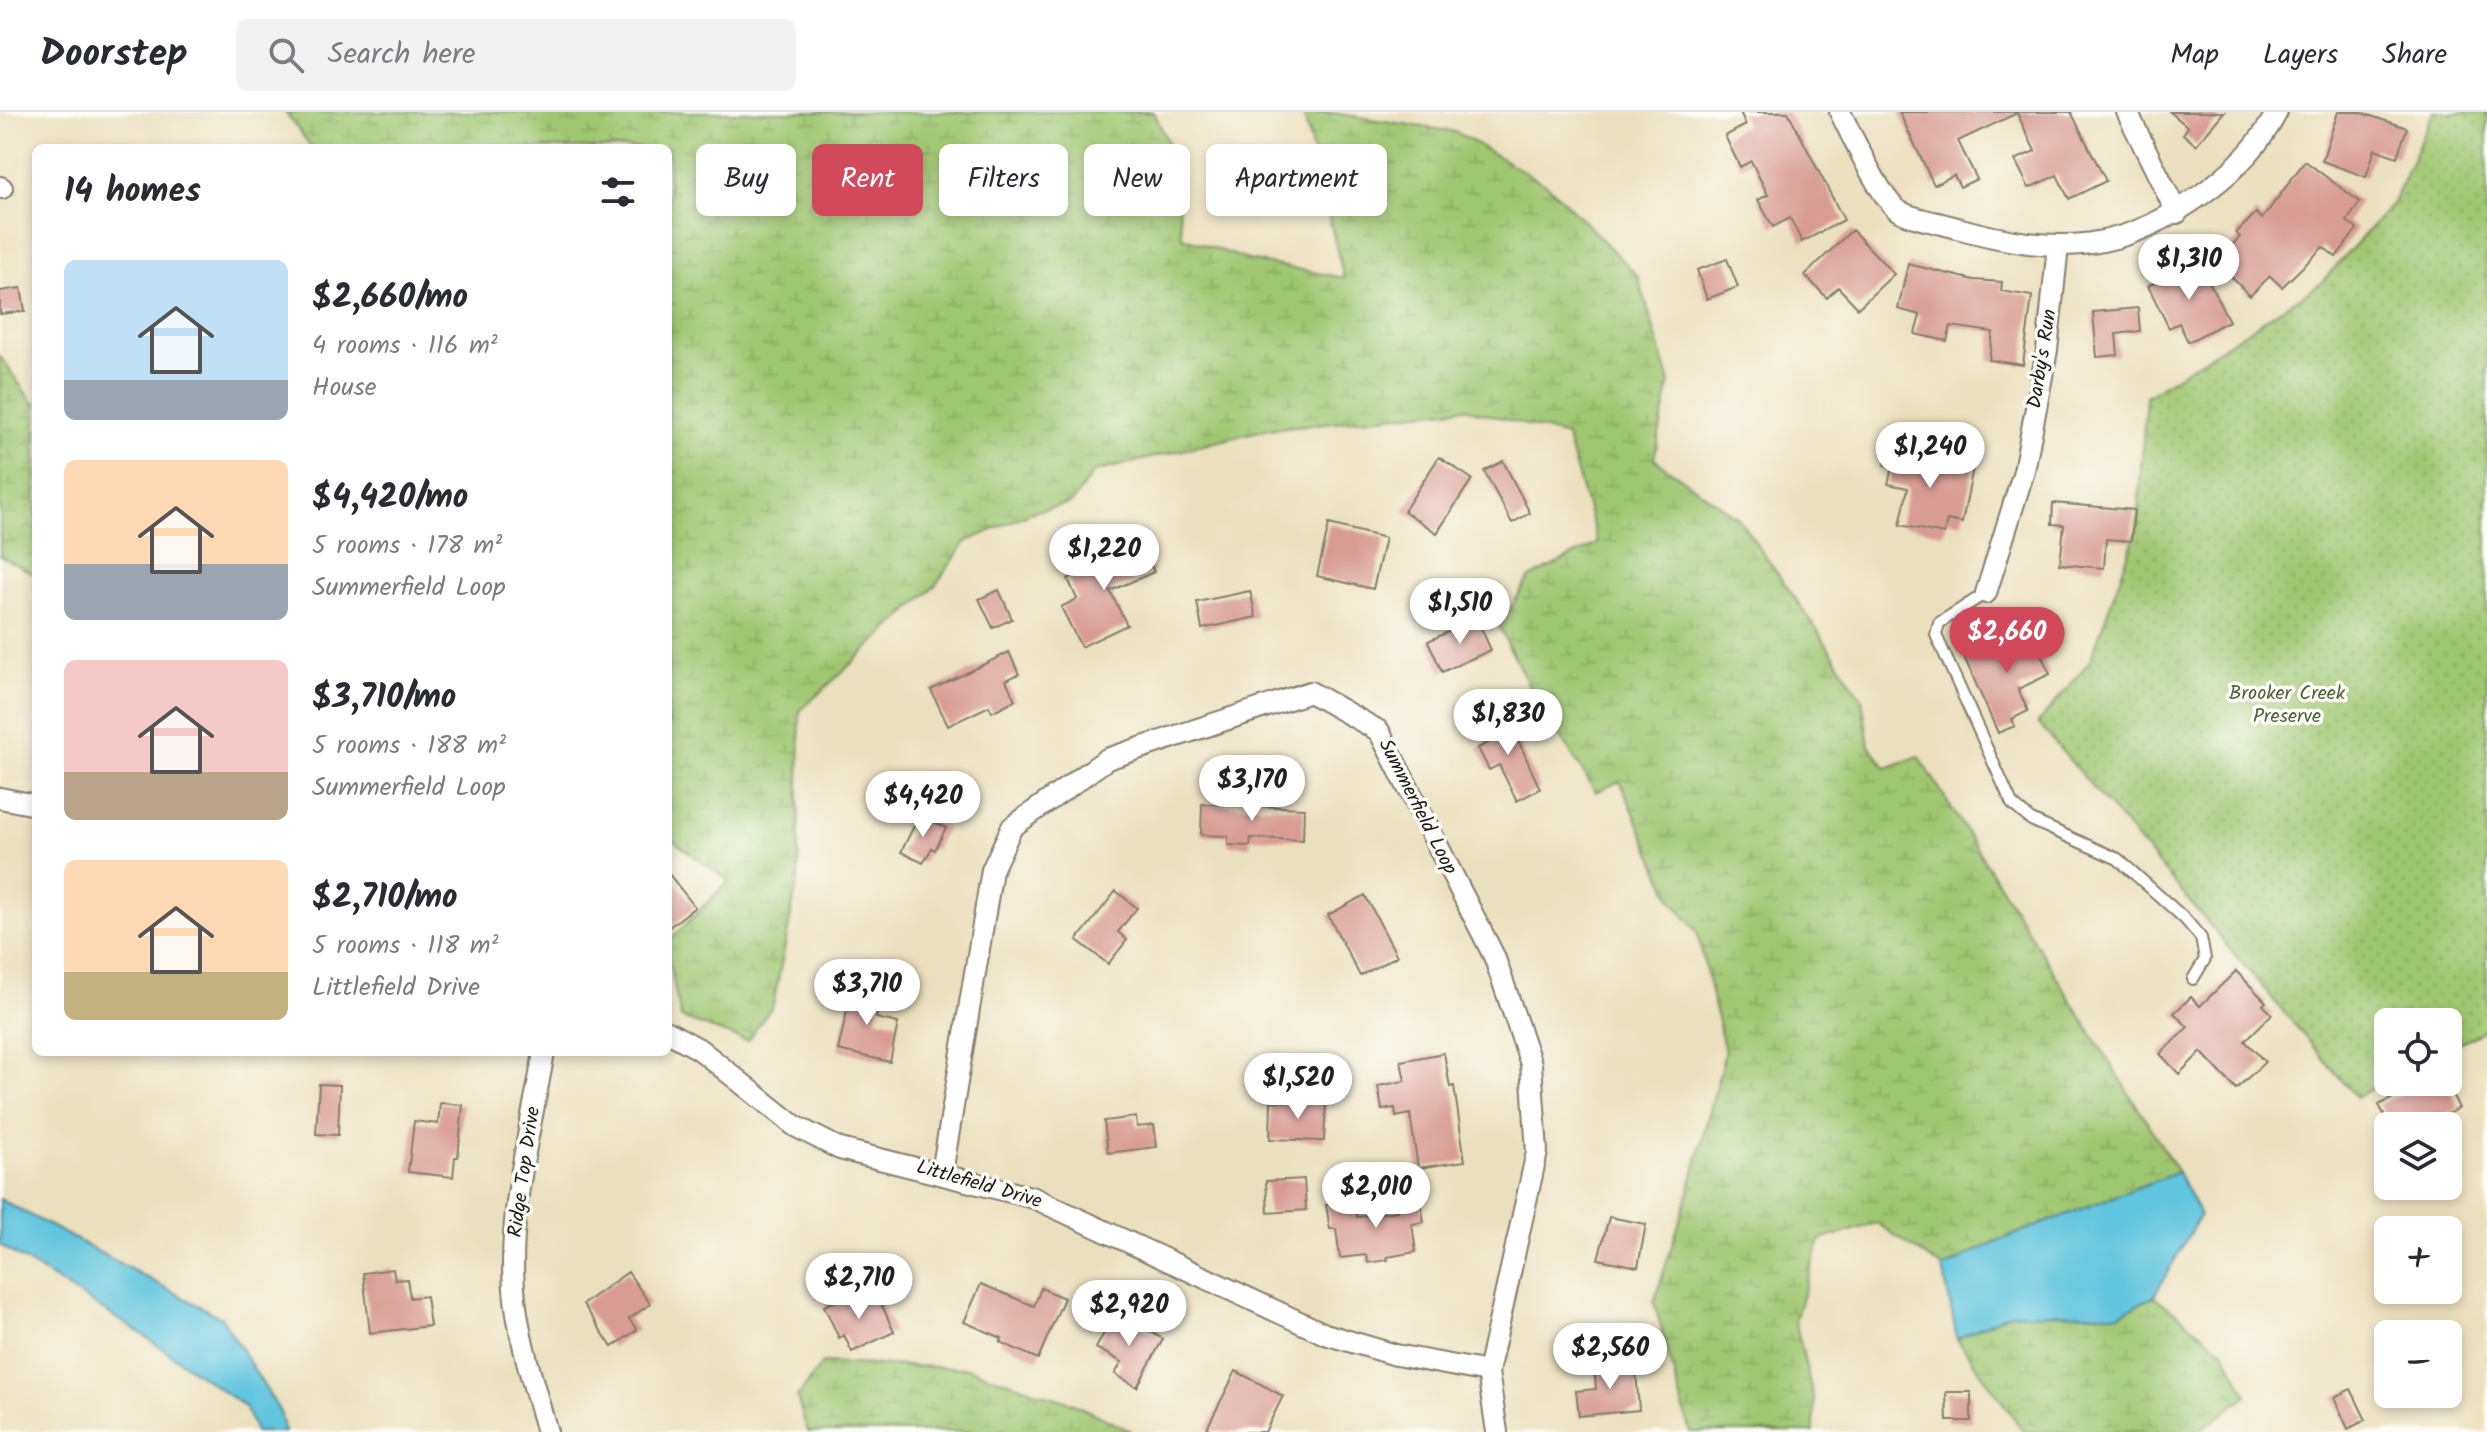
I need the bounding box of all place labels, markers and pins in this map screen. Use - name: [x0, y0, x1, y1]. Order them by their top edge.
- pin: $1,310: [2124, 234, 2254, 302]
- pin: $1,240: [1865, 422, 1995, 490]
- pin: $1,220: [1039, 524, 1169, 592]
- pin: $1,510: [1395, 578, 1525, 646]
- pin: $2,660: [1942, 607, 2072, 675]
- pin: $1,830: [1443, 689, 1573, 757]
- pin: $3,170: [1187, 755, 1317, 823]
- pin: $4,420: [858, 771, 988, 839]
- pin: $3,710: [802, 959, 932, 1027]
- pin: $1,520: [1233, 1053, 1363, 1121]
- pin: $2,010: [1311, 1162, 1441, 1230]
- pin: $2,710: [794, 1253, 924, 1321]
- pin: $2,920: [1064, 1280, 1194, 1348]
- pin: $2,560: [1545, 1323, 1675, 1391]

